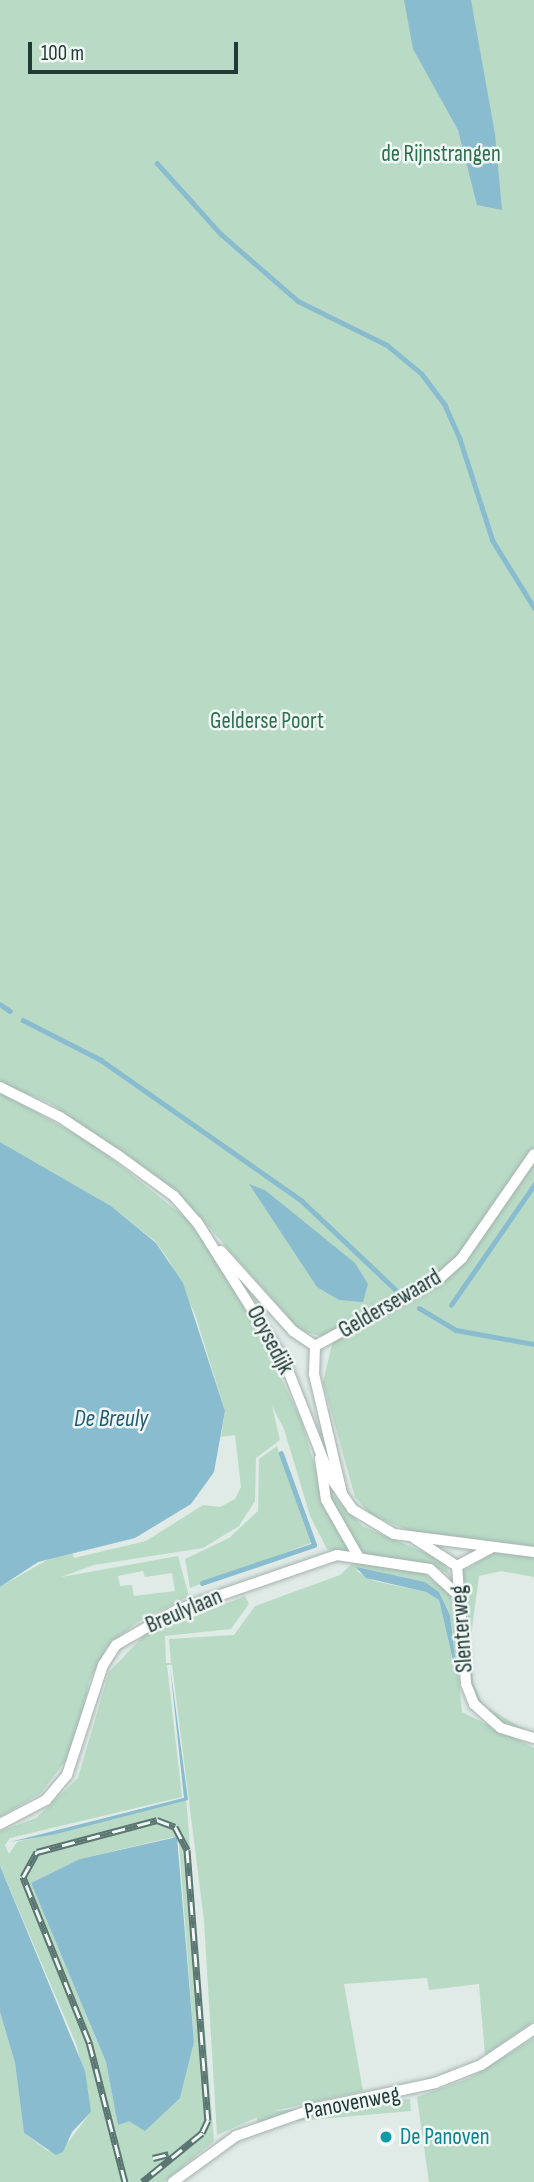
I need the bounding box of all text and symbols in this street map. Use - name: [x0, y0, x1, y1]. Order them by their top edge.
- scale bar: [32, 28, 242, 72]
- text: 100 m: [41, 41, 84, 66]
- park label: de Rijnstrangen: [381, 140, 501, 168]
- park label: Gelderse Poort: [210, 707, 324, 735]
- street label: Geldersewaard: [334, 1264, 446, 1344]
- street label: Ooysedijk: [240, 1301, 300, 1379]
- water label: De Breuly: [74, 1405, 148, 1433]
- street label: Breulylaan: [142, 1583, 226, 1639]
- street label: Slenterweg: [445, 1584, 479, 1674]
- street label: Panovenweg: [302, 2080, 402, 2126]
- place label: De Panoven: [400, 2123, 489, 2151]
- marker: De Panoven: [378, 2129, 394, 2145]

